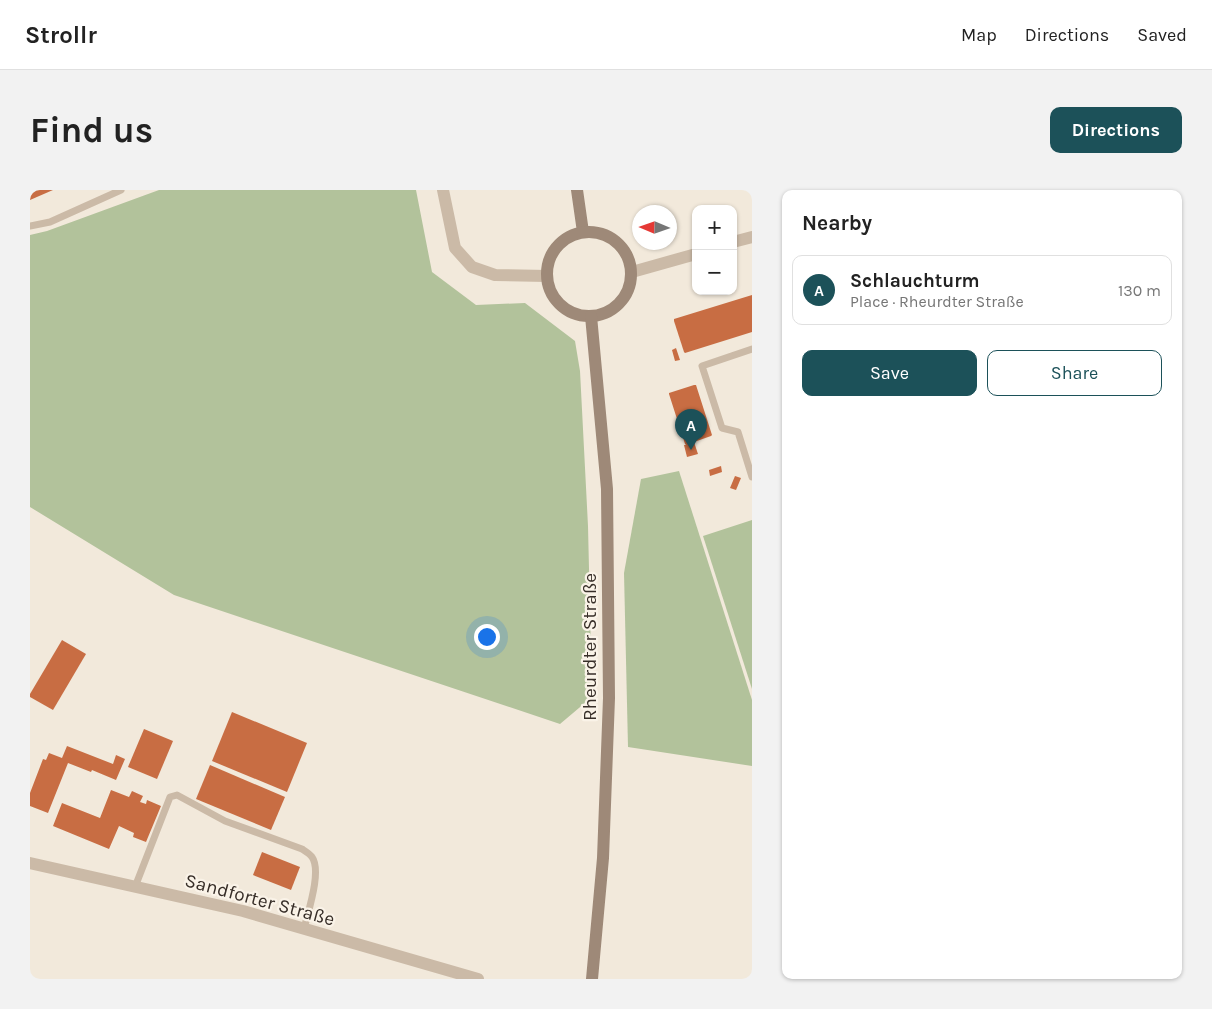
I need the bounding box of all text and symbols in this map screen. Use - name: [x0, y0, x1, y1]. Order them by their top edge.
- text: Strollr: [25, 21, 97, 49]
- text: Map: [961, 24, 997, 46]
- text: Directions: [1025, 24, 1109, 46]
- text: Saved: [1137, 24, 1187, 46]
- button: Directions: [1050, 107, 1182, 153]
- text: Find us: [30, 110, 153, 151]
- north arrow: [632, 205, 677, 250]
- map controls: [692, 205, 737, 295]
- button: +: [692, 205, 737, 250]
- text: Nearby: [802, 211, 872, 235]
- button: −: [692, 250, 737, 295]
- text: Schlauchturm: [850, 270, 980, 292]
- text: A: [814, 281, 824, 300]
- text: 130 m: [1118, 281, 1161, 300]
- text: Place · Rheurdter Straße: [850, 292, 1024, 311]
- button: Save: [802, 350, 977, 396]
- button: Share: [987, 350, 1162, 396]
- pin: A: [675, 409, 707, 450]
- street label: Rheurdter Straße: [579, 573, 601, 721]
- your location: [474, 624, 500, 650]
- street label: Sandforter Straße: [182, 869, 337, 931]

